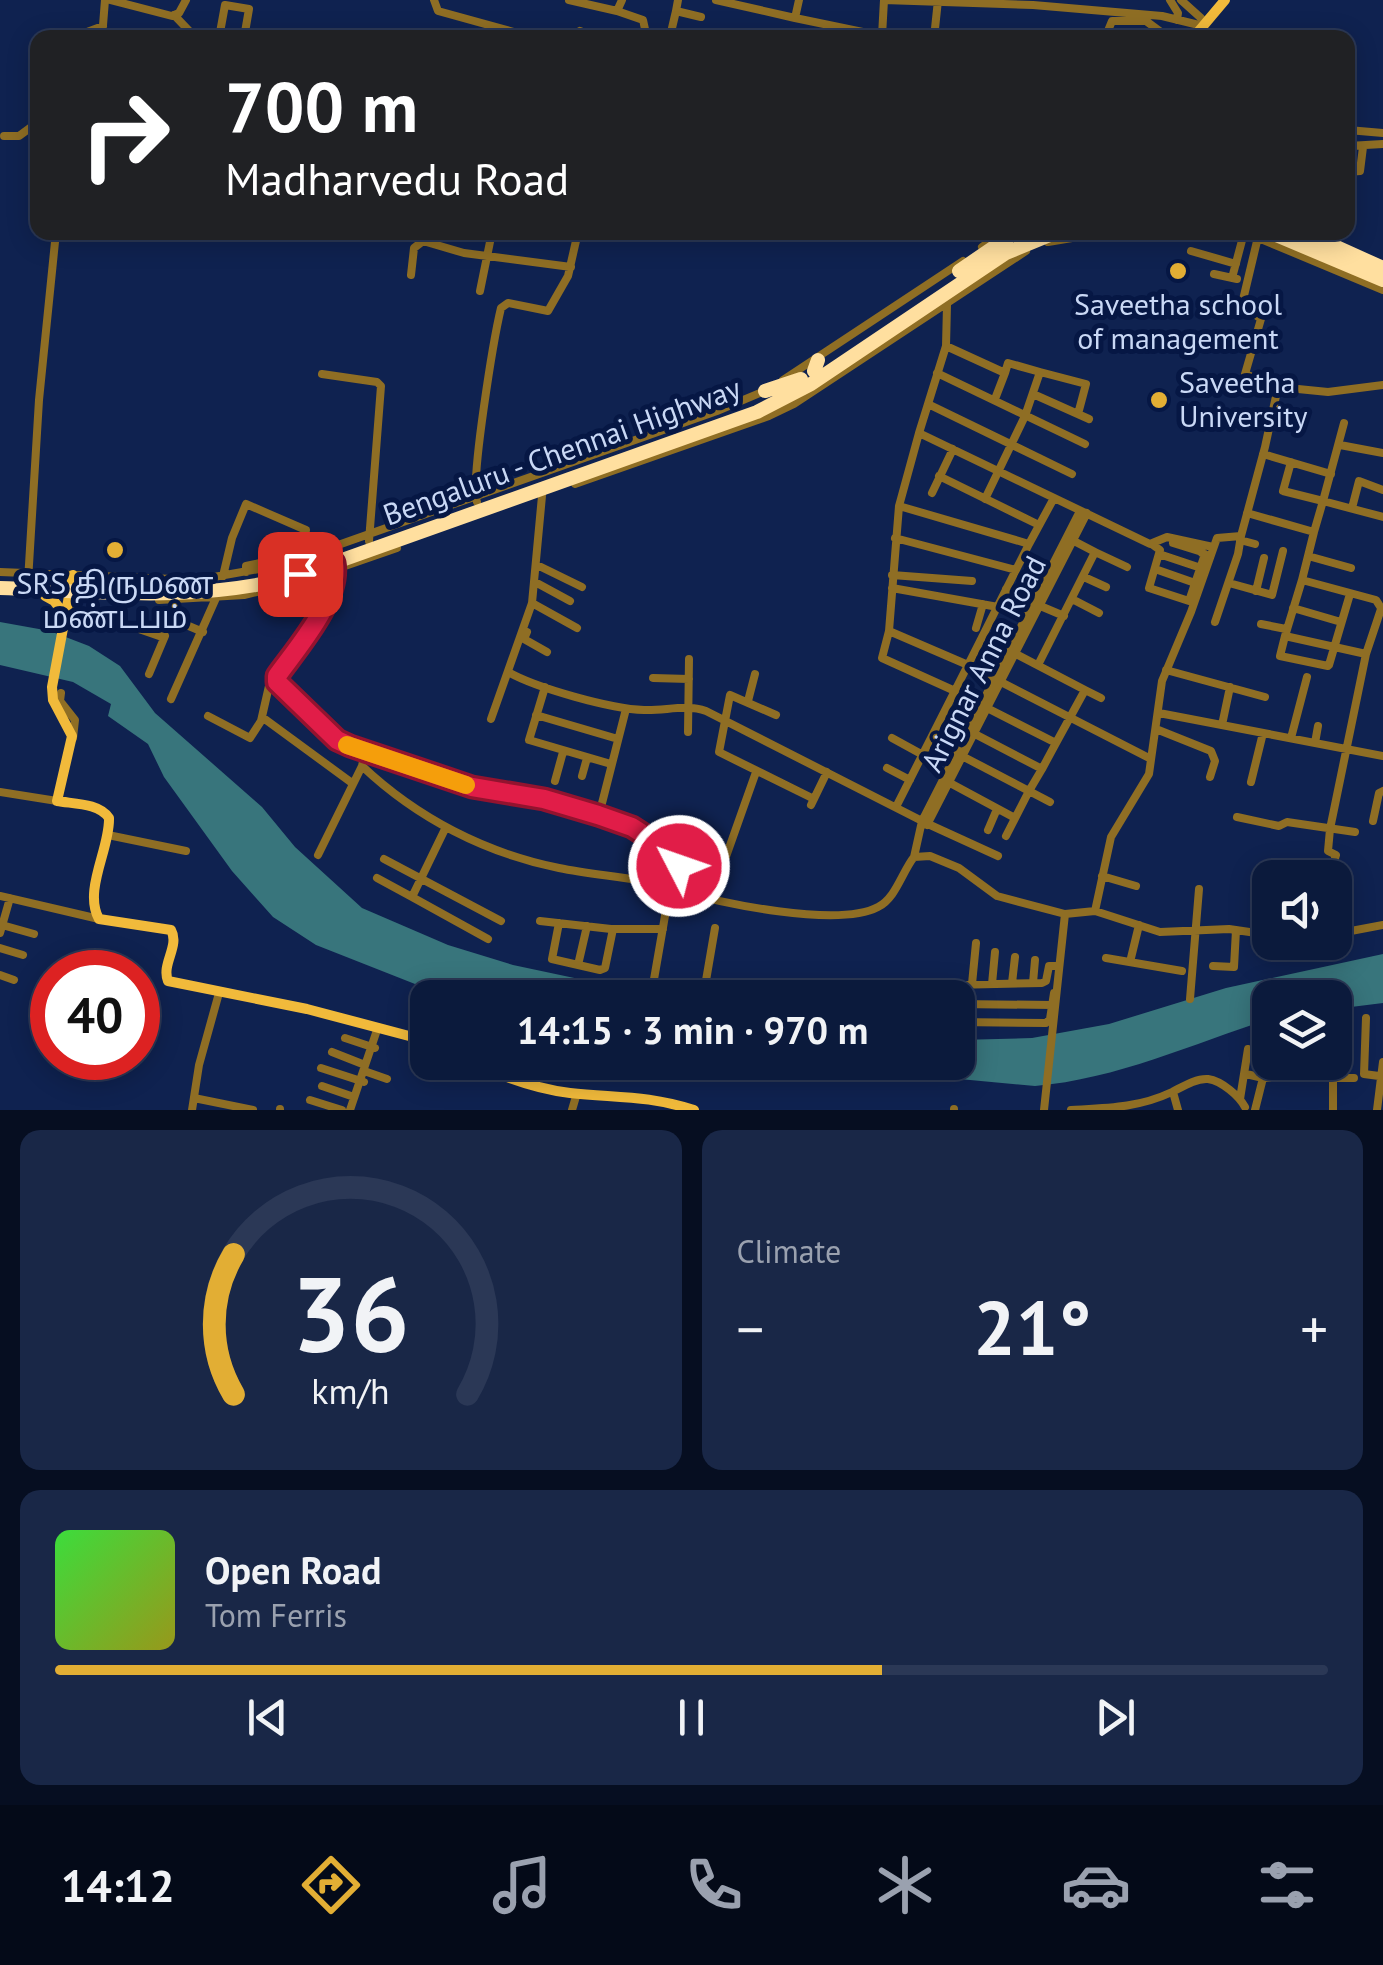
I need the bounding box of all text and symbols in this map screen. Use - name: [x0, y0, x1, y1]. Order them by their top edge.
- text: 700 m: [225, 61, 418, 151]
- icon: right: [60, 70, 190, 200]
- text: Madharvedu Road: [225, 149, 569, 207]
- marker: Saveetha school of management: [1167, 260, 1189, 282]
- place label: Saveetha school of management: [1074, 284, 1282, 357]
- place label: Saveetha University: [1179, 362, 1307, 435]
- street label: Bengaluru - Chennai Highway: [377, 368, 746, 533]
- marker: Saveetha University: [1148, 389, 1170, 411]
- pin: [258, 532, 343, 617]
- marker: SRS திருமண மண்டபம்: [104, 539, 126, 561]
- icon: arrive: [273, 547, 328, 602]
- street label: Arignar Anna Road: [911, 549, 1054, 778]
- place label: SRS திருமண மண்டபம்: [16, 563, 214, 636]
- position arrow: [627, 814, 731, 918]
- map controls: [1252, 860, 1352, 1080]
- button: sound: [1252, 860, 1352, 960]
- speed limit sign: 40: [30, 950, 160, 1080]
- button: layers: [1252, 980, 1352, 1080]
- text: 14:15 · 3 min · 970 m: [517, 1005, 868, 1054]
- text: Climate: [737, 1230, 841, 1272]
- text: 36: [292, 1246, 410, 1381]
- text: 21°: [973, 1279, 1091, 1376]
- text: −: [737, 1293, 764, 1364]
- text: +: [1300, 1293, 1328, 1364]
- text: km/h: [312, 1368, 390, 1414]
- text: Open Road: [205, 1545, 381, 1594]
- text: Tom Ferris: [205, 1594, 347, 1636]
- icon: previous: [240, 1690, 295, 1745]
- icon: pause: [664, 1690, 719, 1745]
- icon: next: [1088, 1690, 1143, 1745]
- icon: directions: [296, 1850, 366, 1920]
- icon: music: [487, 1850, 557, 1920]
- icon: phone: [679, 1850, 749, 1920]
- icon: climate: [870, 1850, 940, 1920]
- icon: car: [1061, 1850, 1131, 1920]
- icon: filters: [1252, 1850, 1322, 1920]
- text: 14:12: [61, 1856, 175, 1914]

